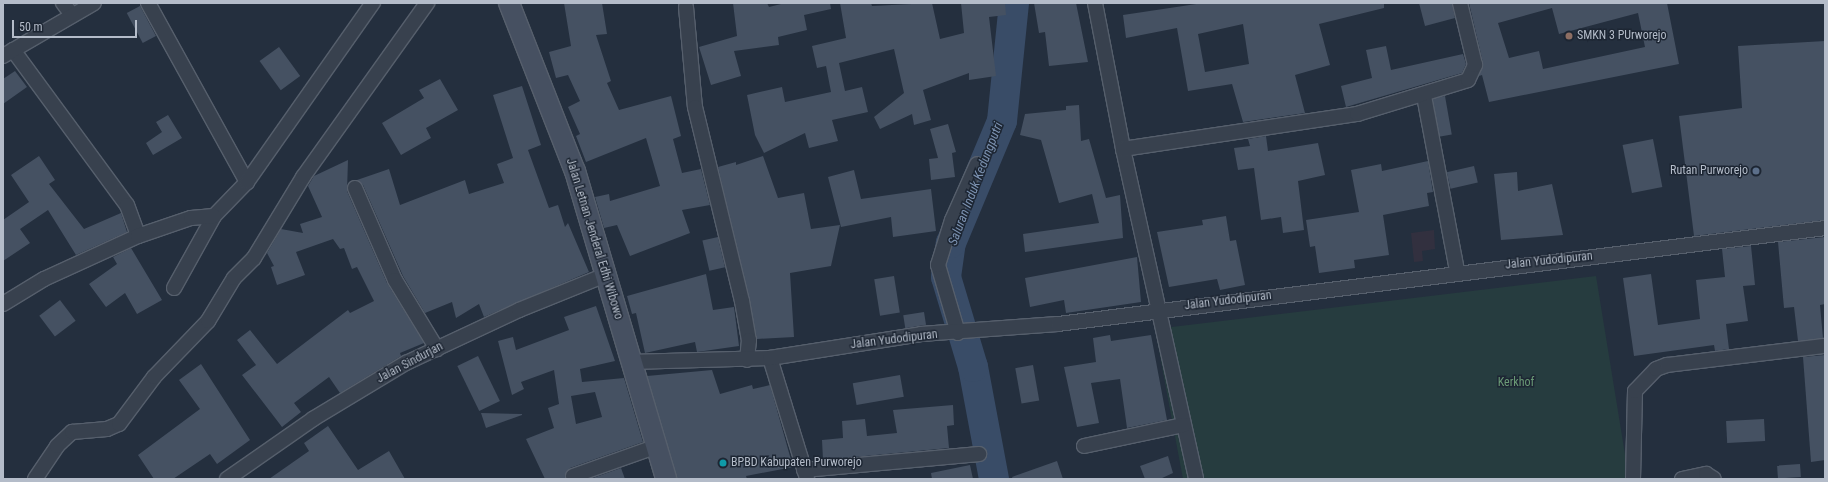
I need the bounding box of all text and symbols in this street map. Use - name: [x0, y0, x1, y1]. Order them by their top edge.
- scale bar: [14, 12, 139, 38]
- text: 50 m: [19, 20, 43, 34]
- place label: SMKN 3 PUrworejo: [1577, 29, 1667, 43]
- marker: SMKN 3 PUrworejo: [1564, 31, 1574, 41]
- water label: Saluran Induk Kedungputri: [945, 120, 1007, 248]
- street label: Jalan Letnan Jenderal Edhi Wibowo: [563, 157, 625, 321]
- place label: Rutan Purworejo: [1670, 164, 1748, 178]
- marker: Rutan Purworejo: [1751, 166, 1761, 176]
- street label: Jalan Yudodipuran: [1505, 249, 1593, 273]
- street label: Jalan Yudodipuran: [1184, 288, 1272, 314]
- street label: Jalan Yudodipuran: [850, 327, 938, 353]
- street label: Jalan Sindurjan: [374, 339, 446, 387]
- park label: Kerkhof: [1498, 376, 1534, 390]
- place label: BPBD Kabupaten Purworejo: [731, 456, 862, 470]
- marker: BPBD Kabupaten Purworejo: [718, 458, 728, 468]

